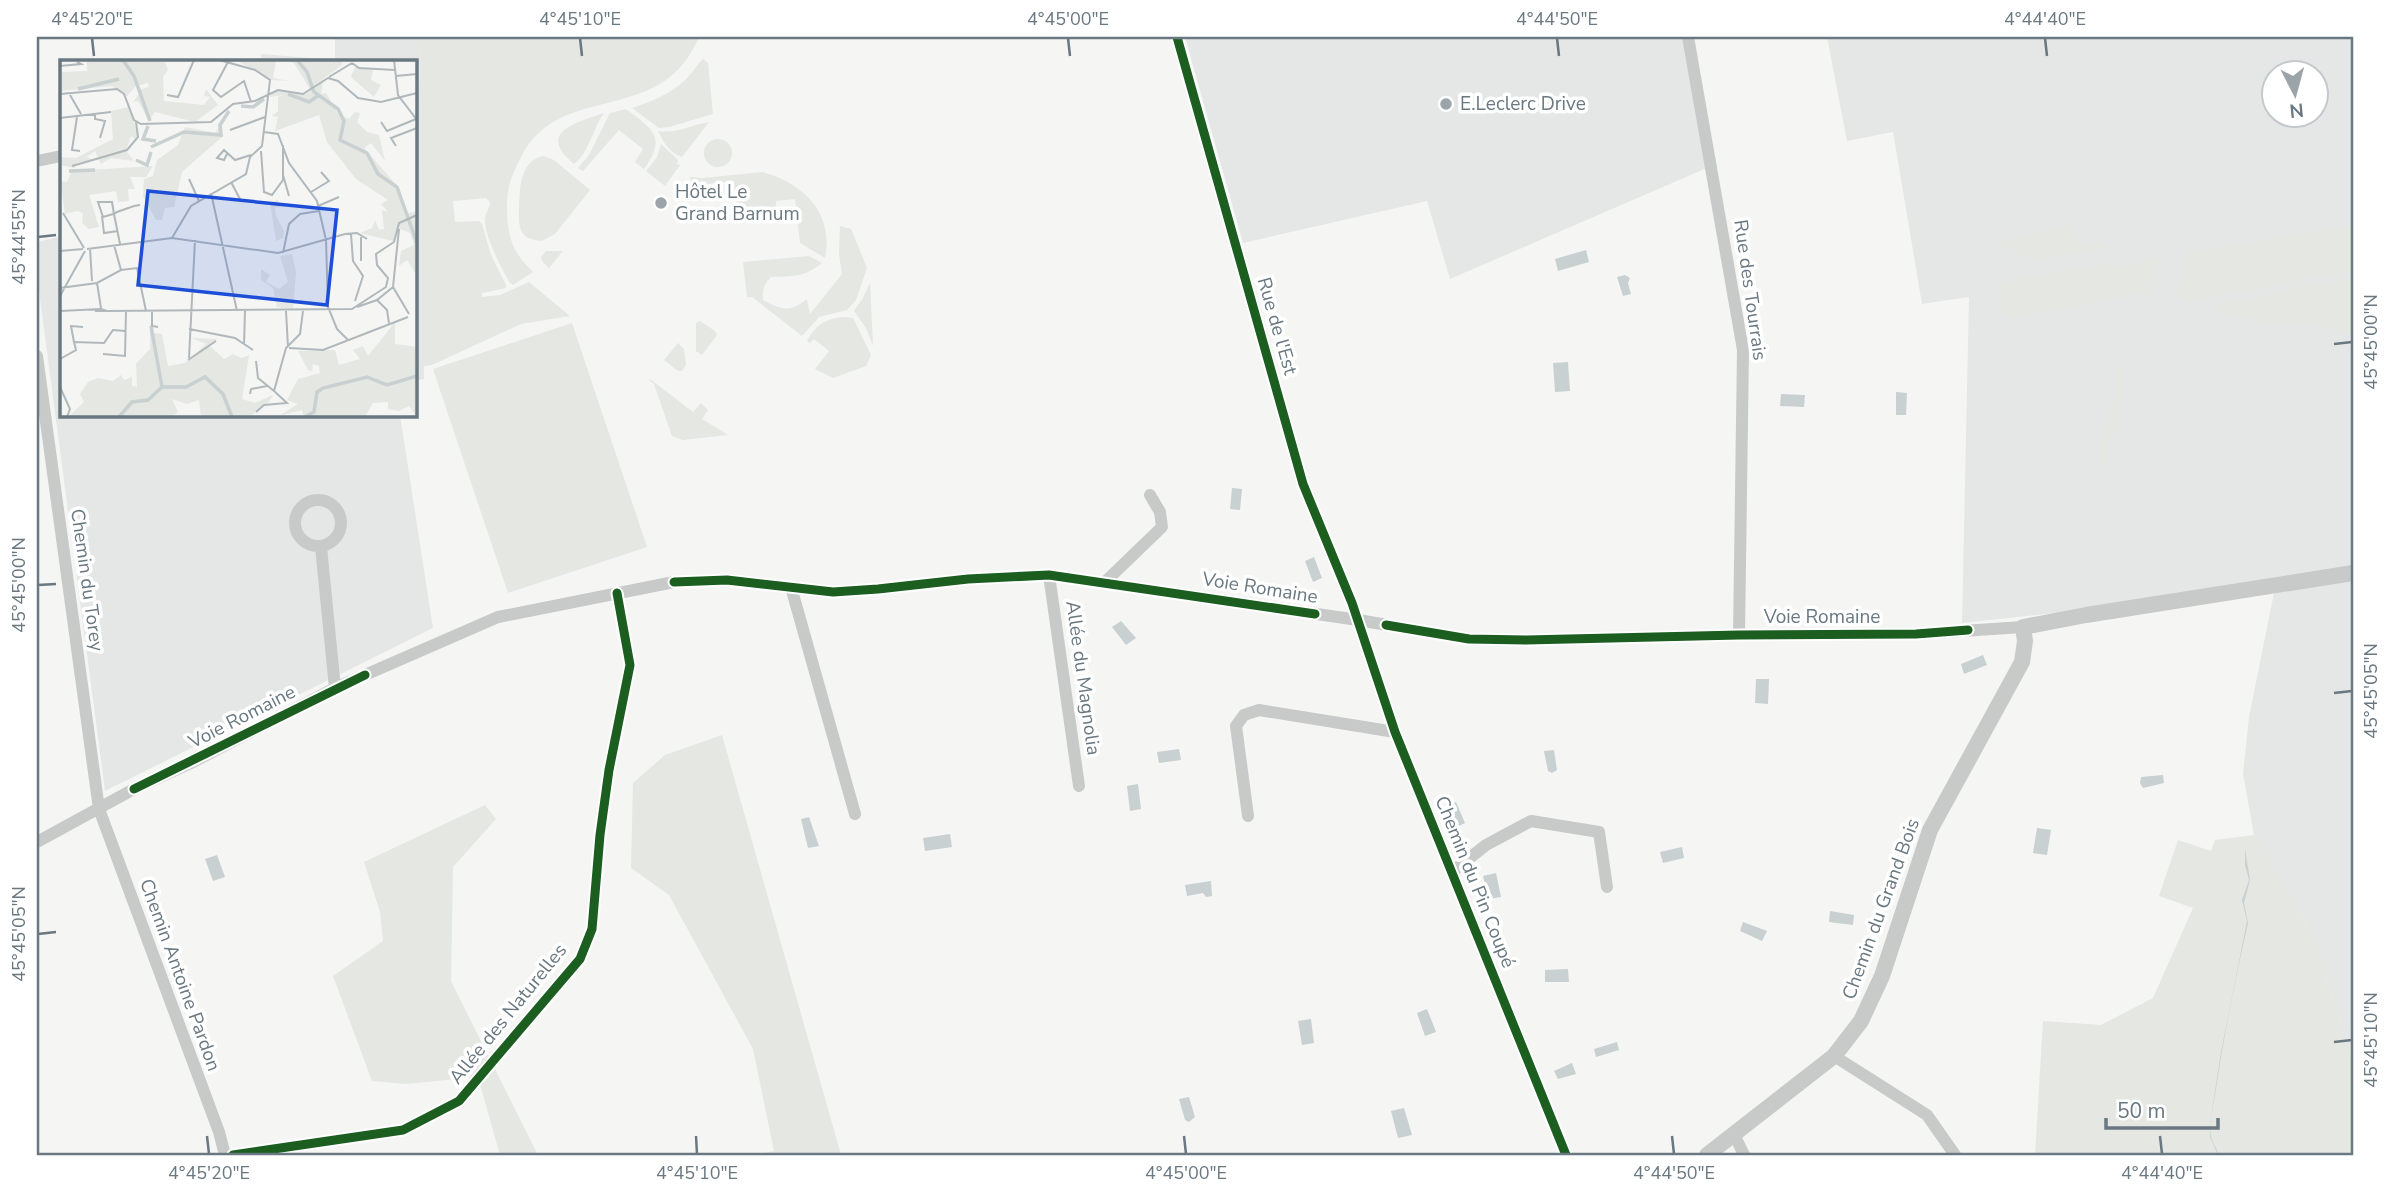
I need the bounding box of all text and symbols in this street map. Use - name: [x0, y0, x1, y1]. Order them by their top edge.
- text: 4°45'20"E: [51, 7, 133, 31]
- text: 4°45'10"E: [539, 7, 621, 31]
- text: 4°45'00"E: [1027, 7, 1109, 31]
- text: 4°44'50"E: [1516, 7, 1598, 31]
- text: 4°44'40"E: [2004, 7, 2086, 31]
- inset map: [60, 60, 416, 416]
- north arrow: [2260, 60, 2330, 130]
- place label: E.Leclerc Drive: [1460, 91, 1586, 117]
- marker: E.Leclerc Drive: [1438, 96, 1454, 112]
- text: N: [2288, 96, 2305, 124]
- place label: Hôtel Le Grand Barnum: [675, 179, 800, 227]
- text: 45°44'55"N: [7, 189, 31, 285]
- marker: Hôtel Le Grand Barnum: [653, 195, 669, 211]
- street label: Rue des Tourrais: [1727, 218, 1773, 362]
- street label: Rue de l'Est: [1251, 274, 1303, 378]
- text: 45°45'00"N: [2359, 294, 2383, 390]
- street label: Chemin du Torey: [64, 507, 110, 653]
- text: 45°45'00"N: [7, 537, 31, 633]
- street label: Voie Romaine: [1199, 566, 1320, 610]
- street label: Allée du Magnolia: [1059, 599, 1107, 757]
- street label: Voie Romaine: [1763, 604, 1880, 630]
- text: 45°45'05"N: [2359, 643, 2383, 739]
- street label: Voie Romaine: [183, 679, 300, 756]
- street label: Chemin du Pin Coupé: [1429, 792, 1521, 972]
- street label: Chemin du Grand Bois: [1836, 815, 1926, 1003]
- street label: Chemin Antoine Pardon: [133, 875, 227, 1075]
- text: 45°45'05"N: [7, 886, 31, 982]
- street label: Allée des Naturelles: [443, 938, 573, 1090]
- text: 45°45'10"N: [2359, 992, 2383, 1088]
- scale bar: [2106, 1087, 2218, 1131]
- text: 50 m: [2117, 1097, 2166, 1125]
- text: 4°45'20"E: [168, 1161, 250, 1185]
- text: 4°45'10"E: [656, 1161, 738, 1185]
- text: 4°45'00"E: [1145, 1161, 1227, 1185]
- text: 4°44'50"E: [1633, 1161, 1715, 1185]
- text: 4°44'40"E: [2121, 1161, 2203, 1185]

